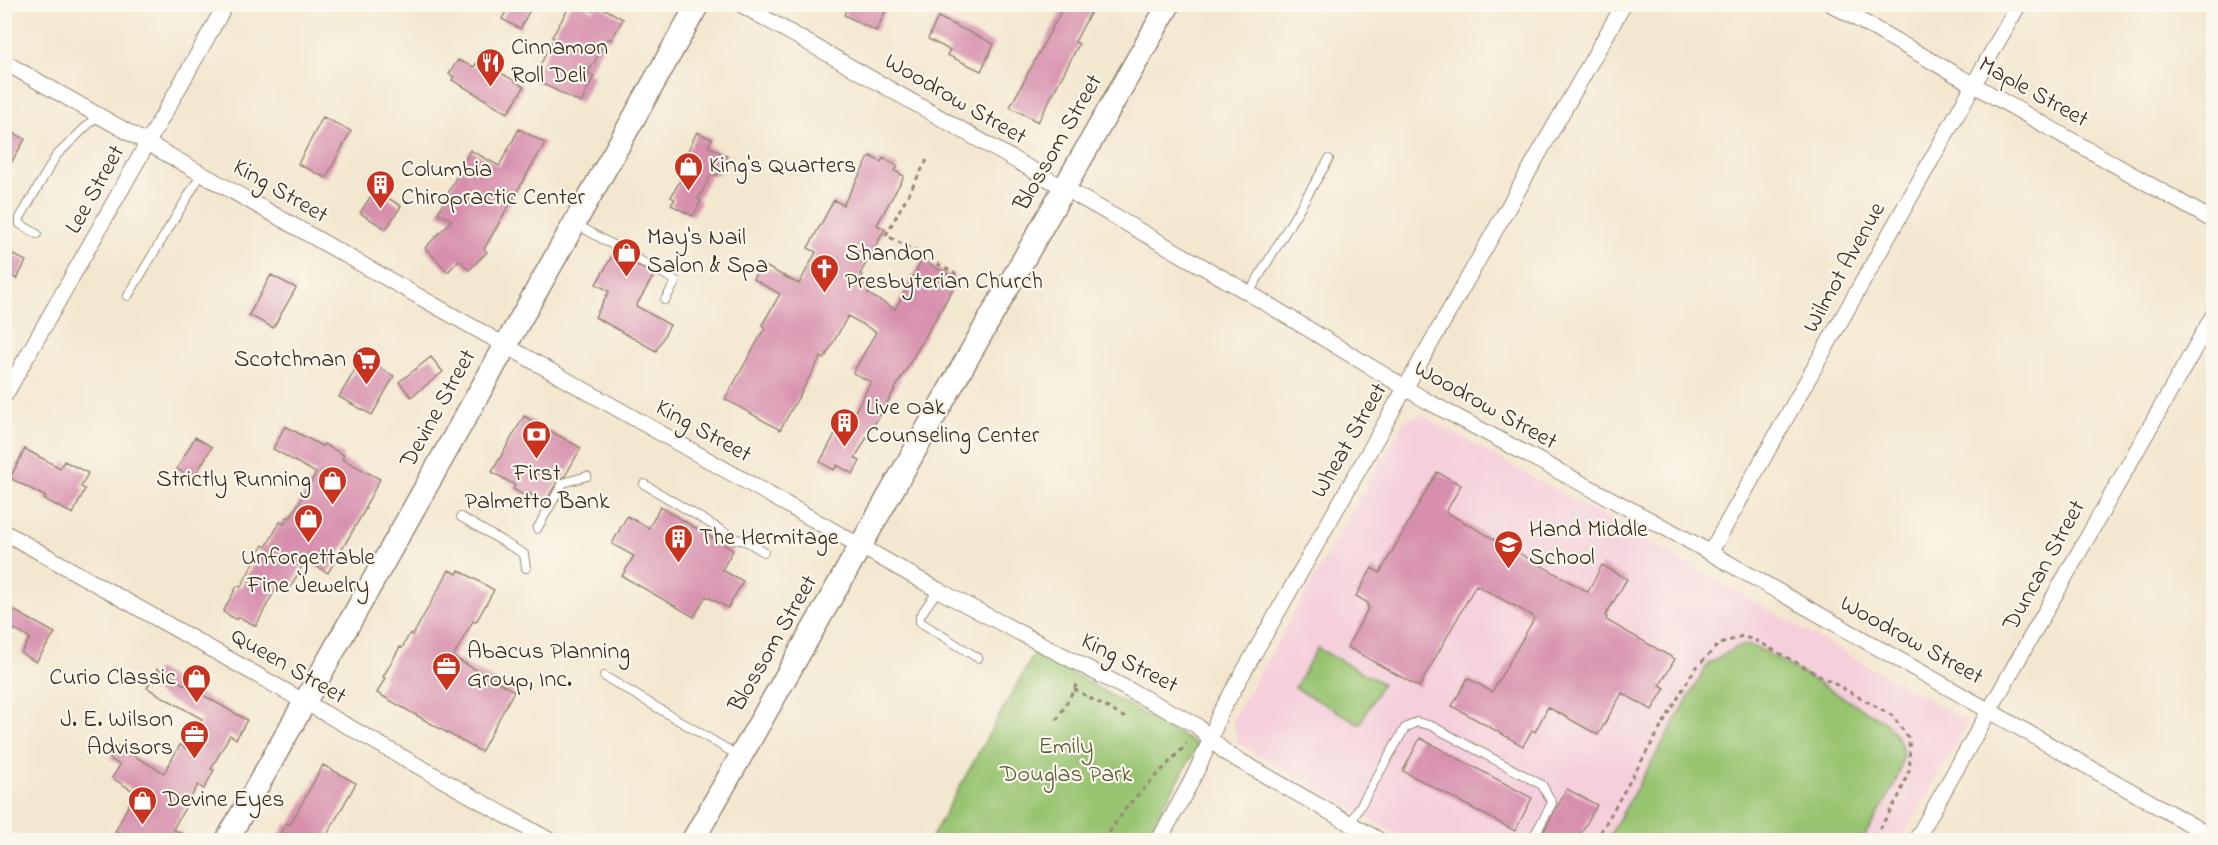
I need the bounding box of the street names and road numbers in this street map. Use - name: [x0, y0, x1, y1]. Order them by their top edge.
- street label: Woodrow Street: [877, 45, 1033, 155]
- street label: Maple Street: [1972, 48, 2094, 138]
- street label: Blossom Street: [1005, 68, 1112, 219]
- street label: Lee Street: [57, 139, 135, 241]
- street label: King Street: [226, 151, 334, 233]
- street label: Wilmot Avenue: [1795, 196, 1896, 340]
- street label: Devine Street: [391, 343, 486, 476]
- street label: Woodrow Street: [1407, 352, 1563, 460]
- street label: Wheat Street: [1303, 377, 1397, 505]
- street label: King Street: [649, 391, 757, 473]
- street label: Duncan Street: [1994, 494, 2095, 639]
- street label: Blossom Street: [720, 569, 827, 720]
- street label: Woodrow Street: [1833, 587, 1989, 695]
- street label: Queen Street: [223, 620, 353, 714]
- street label: King Street: [1074, 625, 1184, 703]

